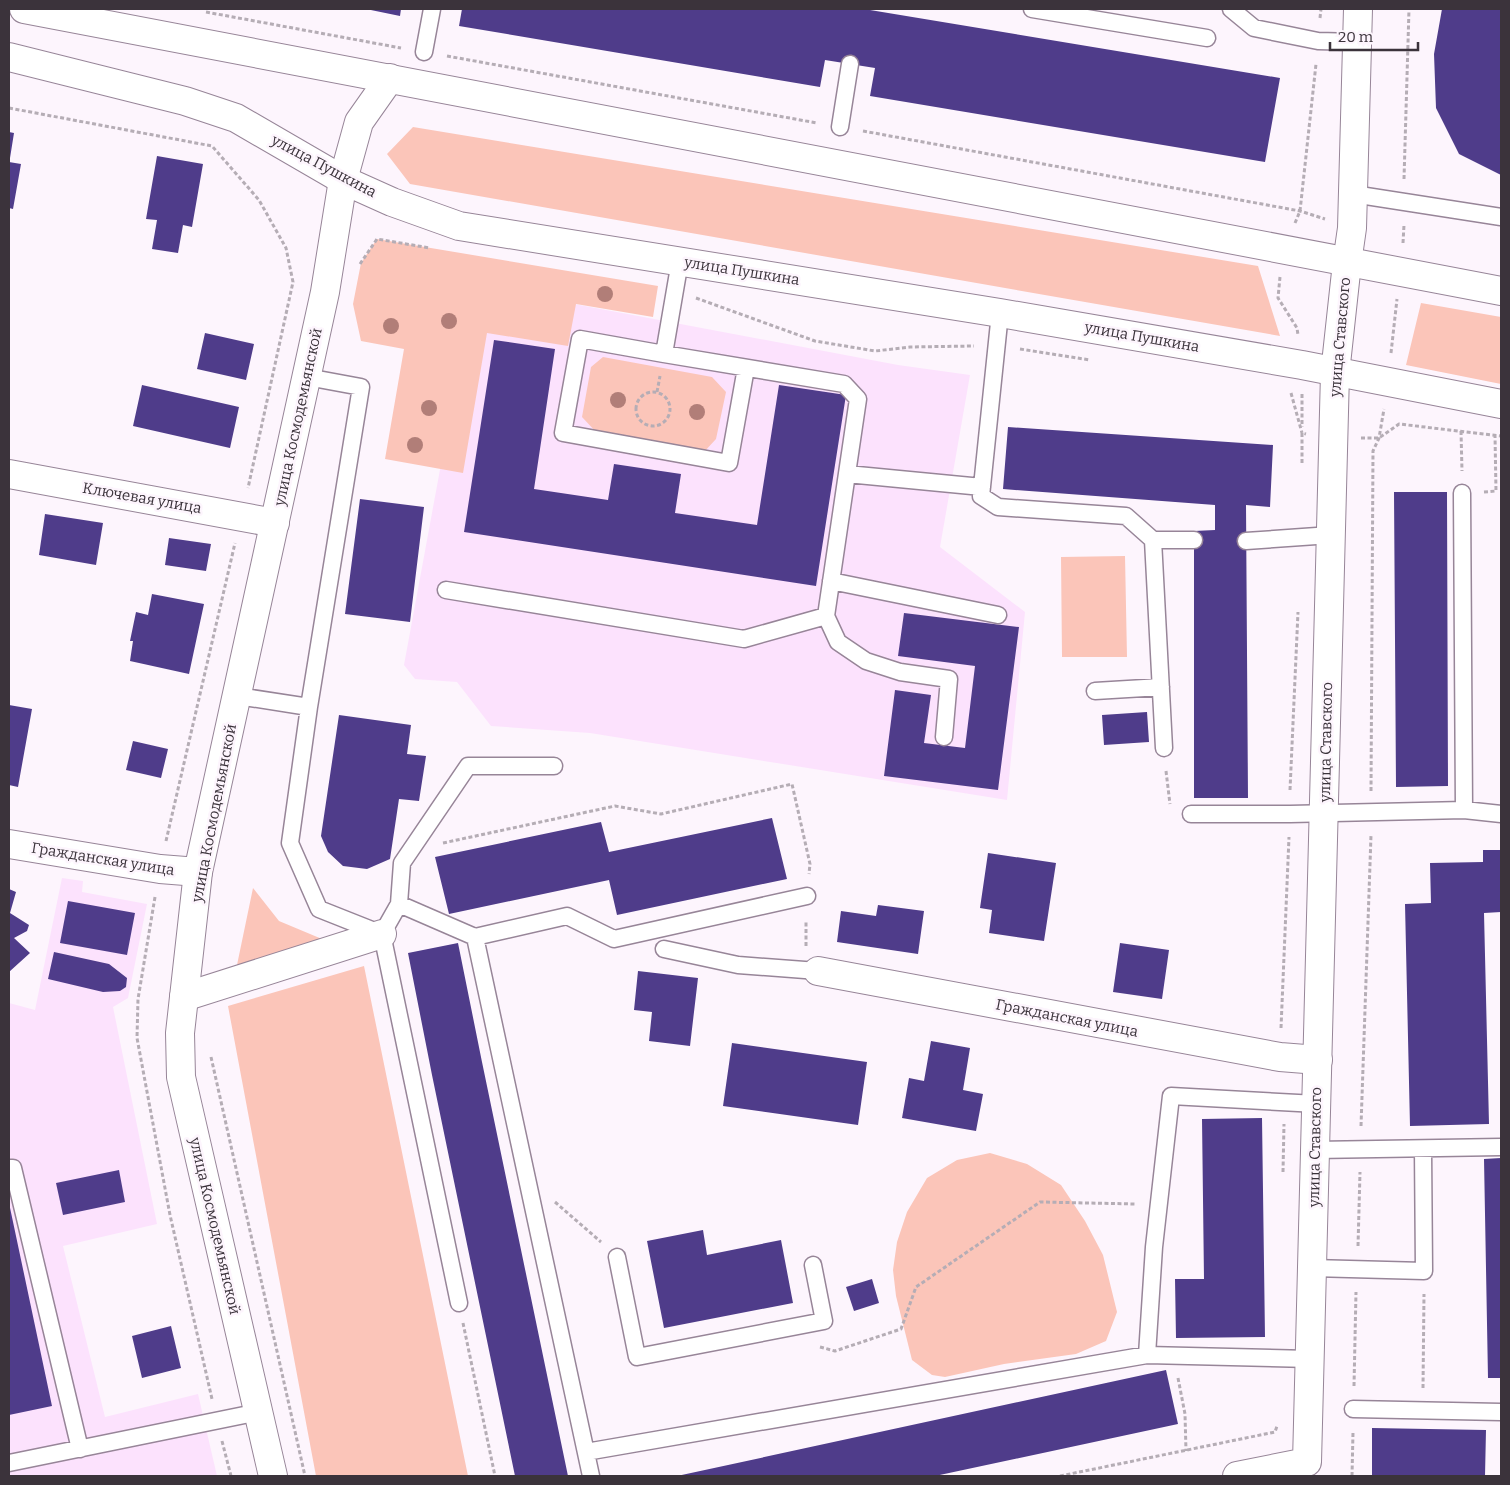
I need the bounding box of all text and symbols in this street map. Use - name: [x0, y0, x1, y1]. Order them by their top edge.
- scale bar: [1330, 20, 1418, 52]
- text: 20 m: [1338, 28, 1374, 46]
- street label: улица Пушкина: [268, 130, 380, 201]
- street label: улица Пушкина: [682, 253, 801, 289]
- street label: улица Ставского: [1326, 276, 1354, 399]
- street label: улица Пушкина: [1082, 318, 1201, 356]
- street label: улица Космодемьянской: [270, 326, 326, 509]
- street label: Ключевая улица: [81, 479, 203, 517]
- street label: улица Ставского: [1316, 682, 1336, 803]
- street label: улица Космодемьянской: [188, 722, 240, 905]
- street label: Гражданская улица: [30, 839, 176, 879]
- street label: Гражданская улица: [994, 995, 1140, 1041]
- street label: улица Ставского: [1305, 1087, 1325, 1208]
- street label: улица Космодемьянской: [186, 1135, 244, 1316]

